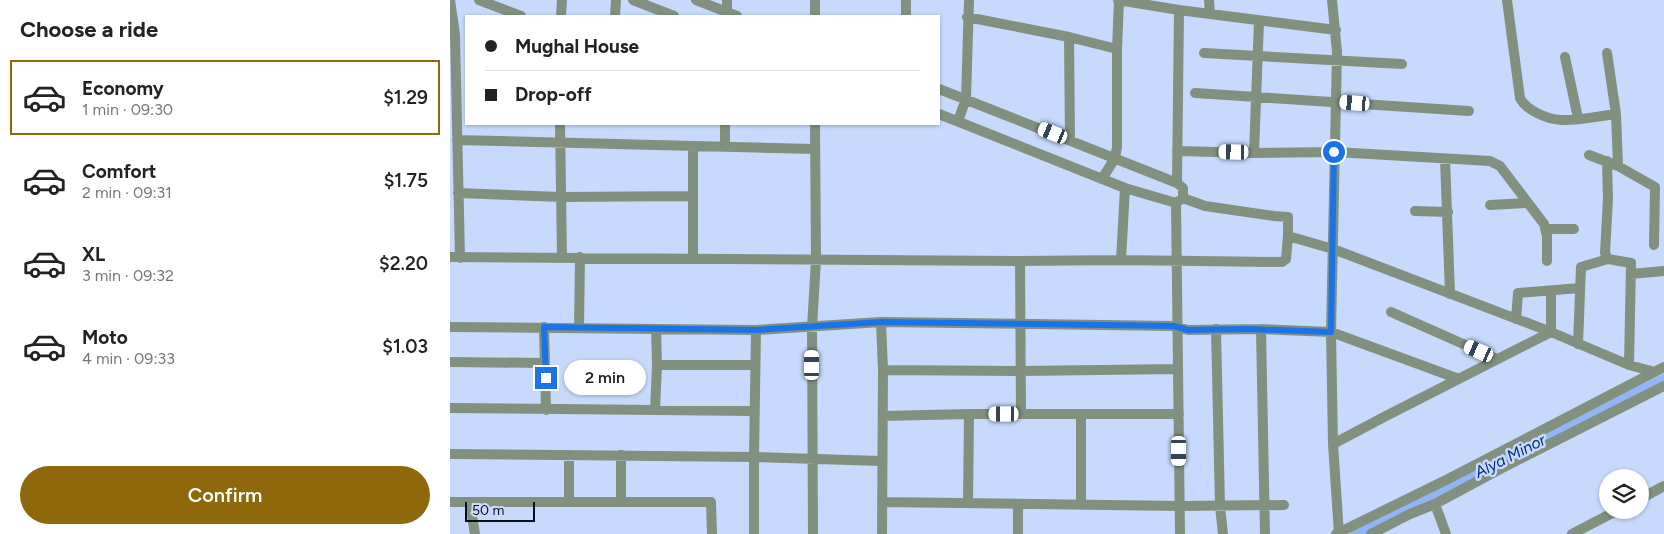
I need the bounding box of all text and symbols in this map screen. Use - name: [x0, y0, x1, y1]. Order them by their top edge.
- text: Choose a ride: [20, 16, 158, 43]
- text: Mughal House: [515, 35, 639, 58]
- icon: car: [22, 75, 67, 120]
- text: Economy: [82, 77, 164, 100]
- text: Drop-off: [515, 83, 592, 106]
- text: $1.29: [383, 86, 428, 109]
- car: [1339, 94, 1370, 112]
- text: 1 min · 09:30: [82, 100, 173, 119]
- car: [1036, 120, 1069, 146]
- route start: [1323, 141, 1345, 163]
- car: [1218, 144, 1249, 160]
- icon: car: [22, 158, 67, 203]
- text: Comfort: [82, 160, 157, 183]
- text: $1.75: [384, 169, 428, 192]
- text: 2 min · 09:31: [82, 183, 172, 202]
- icon: car: [22, 241, 67, 286]
- text: XL: [82, 243, 105, 266]
- text: $2.20: [379, 252, 428, 275]
- text: 3 min · 09:32: [82, 266, 174, 285]
- icon: car: [22, 324, 67, 369]
- text: Moto: [82, 326, 128, 349]
- text: $1.03: [382, 335, 428, 358]
- car: [1462, 338, 1495, 364]
- text: 4 min · 09:33: [82, 349, 175, 368]
- car: [804, 350, 819, 380]
- callout: 2 min: [564, 360, 646, 396]
- route end: [535, 367, 557, 389]
- text: 2 min: [585, 368, 625, 387]
- car: [989, 407, 1019, 422]
- water label: Alya Minor: [1471, 430, 1549, 482]
- car: [1171, 436, 1186, 466]
- button: Confirm: [20, 466, 430, 524]
- map controls: [1599, 469, 1649, 519]
- button: layers: [1599, 469, 1649, 519]
- scale bar: [465, 499, 535, 522]
- text: 50 m: [472, 502, 504, 519]

